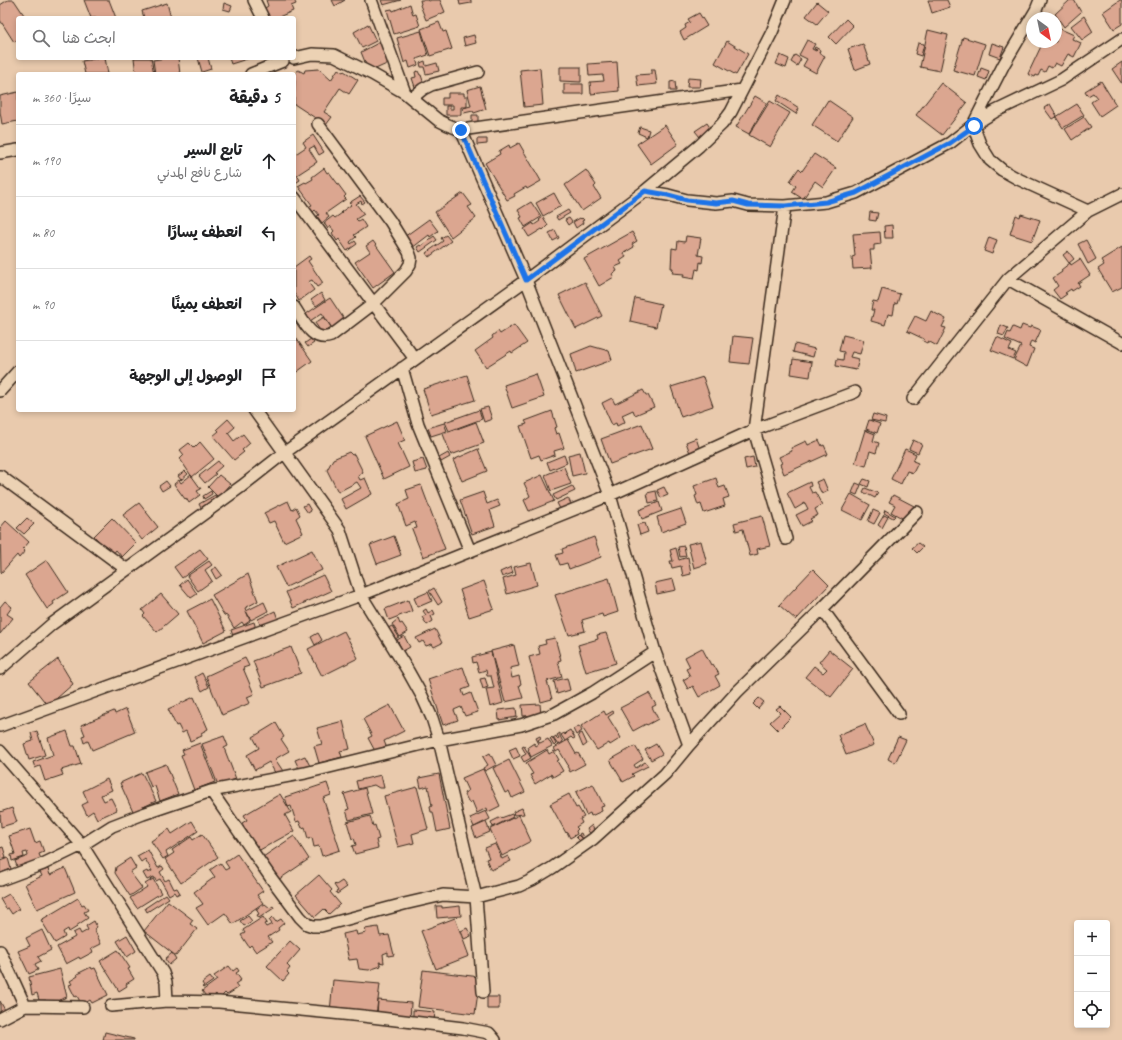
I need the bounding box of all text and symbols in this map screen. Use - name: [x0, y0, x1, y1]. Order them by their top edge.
- north arrow: [1026, 12, 1062, 48]
- search box: [16, 16, 296, 60]
- icon: search: [30, 27, 52, 49]
- text: ابحث هنا: [62, 29, 116, 48]
- text: 5 دقيقة: [229, 87, 280, 108]
- text: سيرًا · 360 m: [32, 90, 91, 106]
- route start: [965, 117, 983, 135]
- route end: [452, 121, 470, 139]
- text: تابع السير: [185, 141, 242, 160]
- icon: ahead: [258, 150, 280, 172]
- text: 190 m: [32, 153, 60, 169]
- text: شارع نافع المدني: [157, 165, 242, 181]
- icon: left: [258, 222, 280, 244]
- text: انعطف يسارًا: [167, 223, 242, 242]
- text: 80 m: [32, 225, 54, 241]
- icon: right: [258, 294, 280, 316]
- text: انعطف يمينًا: [171, 295, 242, 314]
- text: 90 m: [32, 297, 54, 313]
- icon: arrive: [258, 366, 280, 388]
- text: الوصول إلى الوجهة: [129, 367, 242, 386]
- map controls: [1074, 920, 1110, 1028]
- button: +: [1074, 920, 1110, 956]
- button: −: [1074, 956, 1110, 992]
- button: locate: [1074, 992, 1110, 1028]

